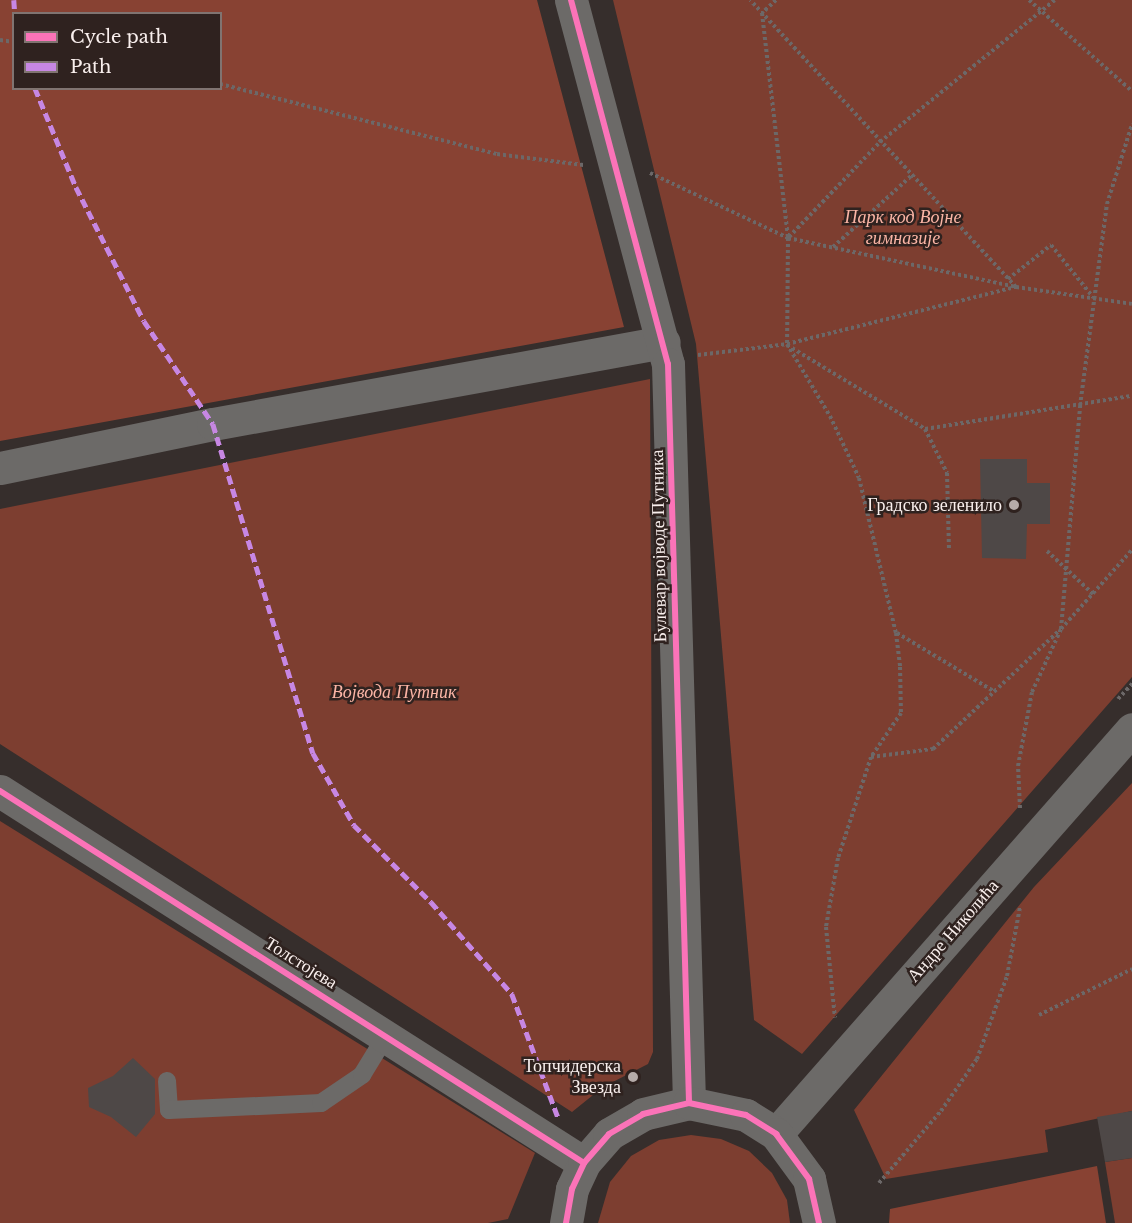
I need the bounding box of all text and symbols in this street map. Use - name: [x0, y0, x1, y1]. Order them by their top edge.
- legend: [12, 12, 222, 90]
- text: Cycle path: [70, 26, 168, 48]
- text: Path: [70, 56, 111, 78]
- park label: Парк код Војне гимназије: [845, 207, 961, 250]
- street label: Булевар војводе Путника: [647, 450, 671, 642]
- place label: Градско зеленило: [867, 494, 1002, 516]
- marker: Градско зеленило: [1007, 498, 1021, 512]
- park label: Војвода Путник: [332, 681, 456, 703]
- street label: Андре Николића: [903, 875, 1003, 987]
- street label: Толстојева: [261, 932, 341, 994]
- place label: Топчидерска Звезда: [523, 1056, 621, 1098]
- marker: Топчидерска Звезда: [626, 1070, 640, 1084]

